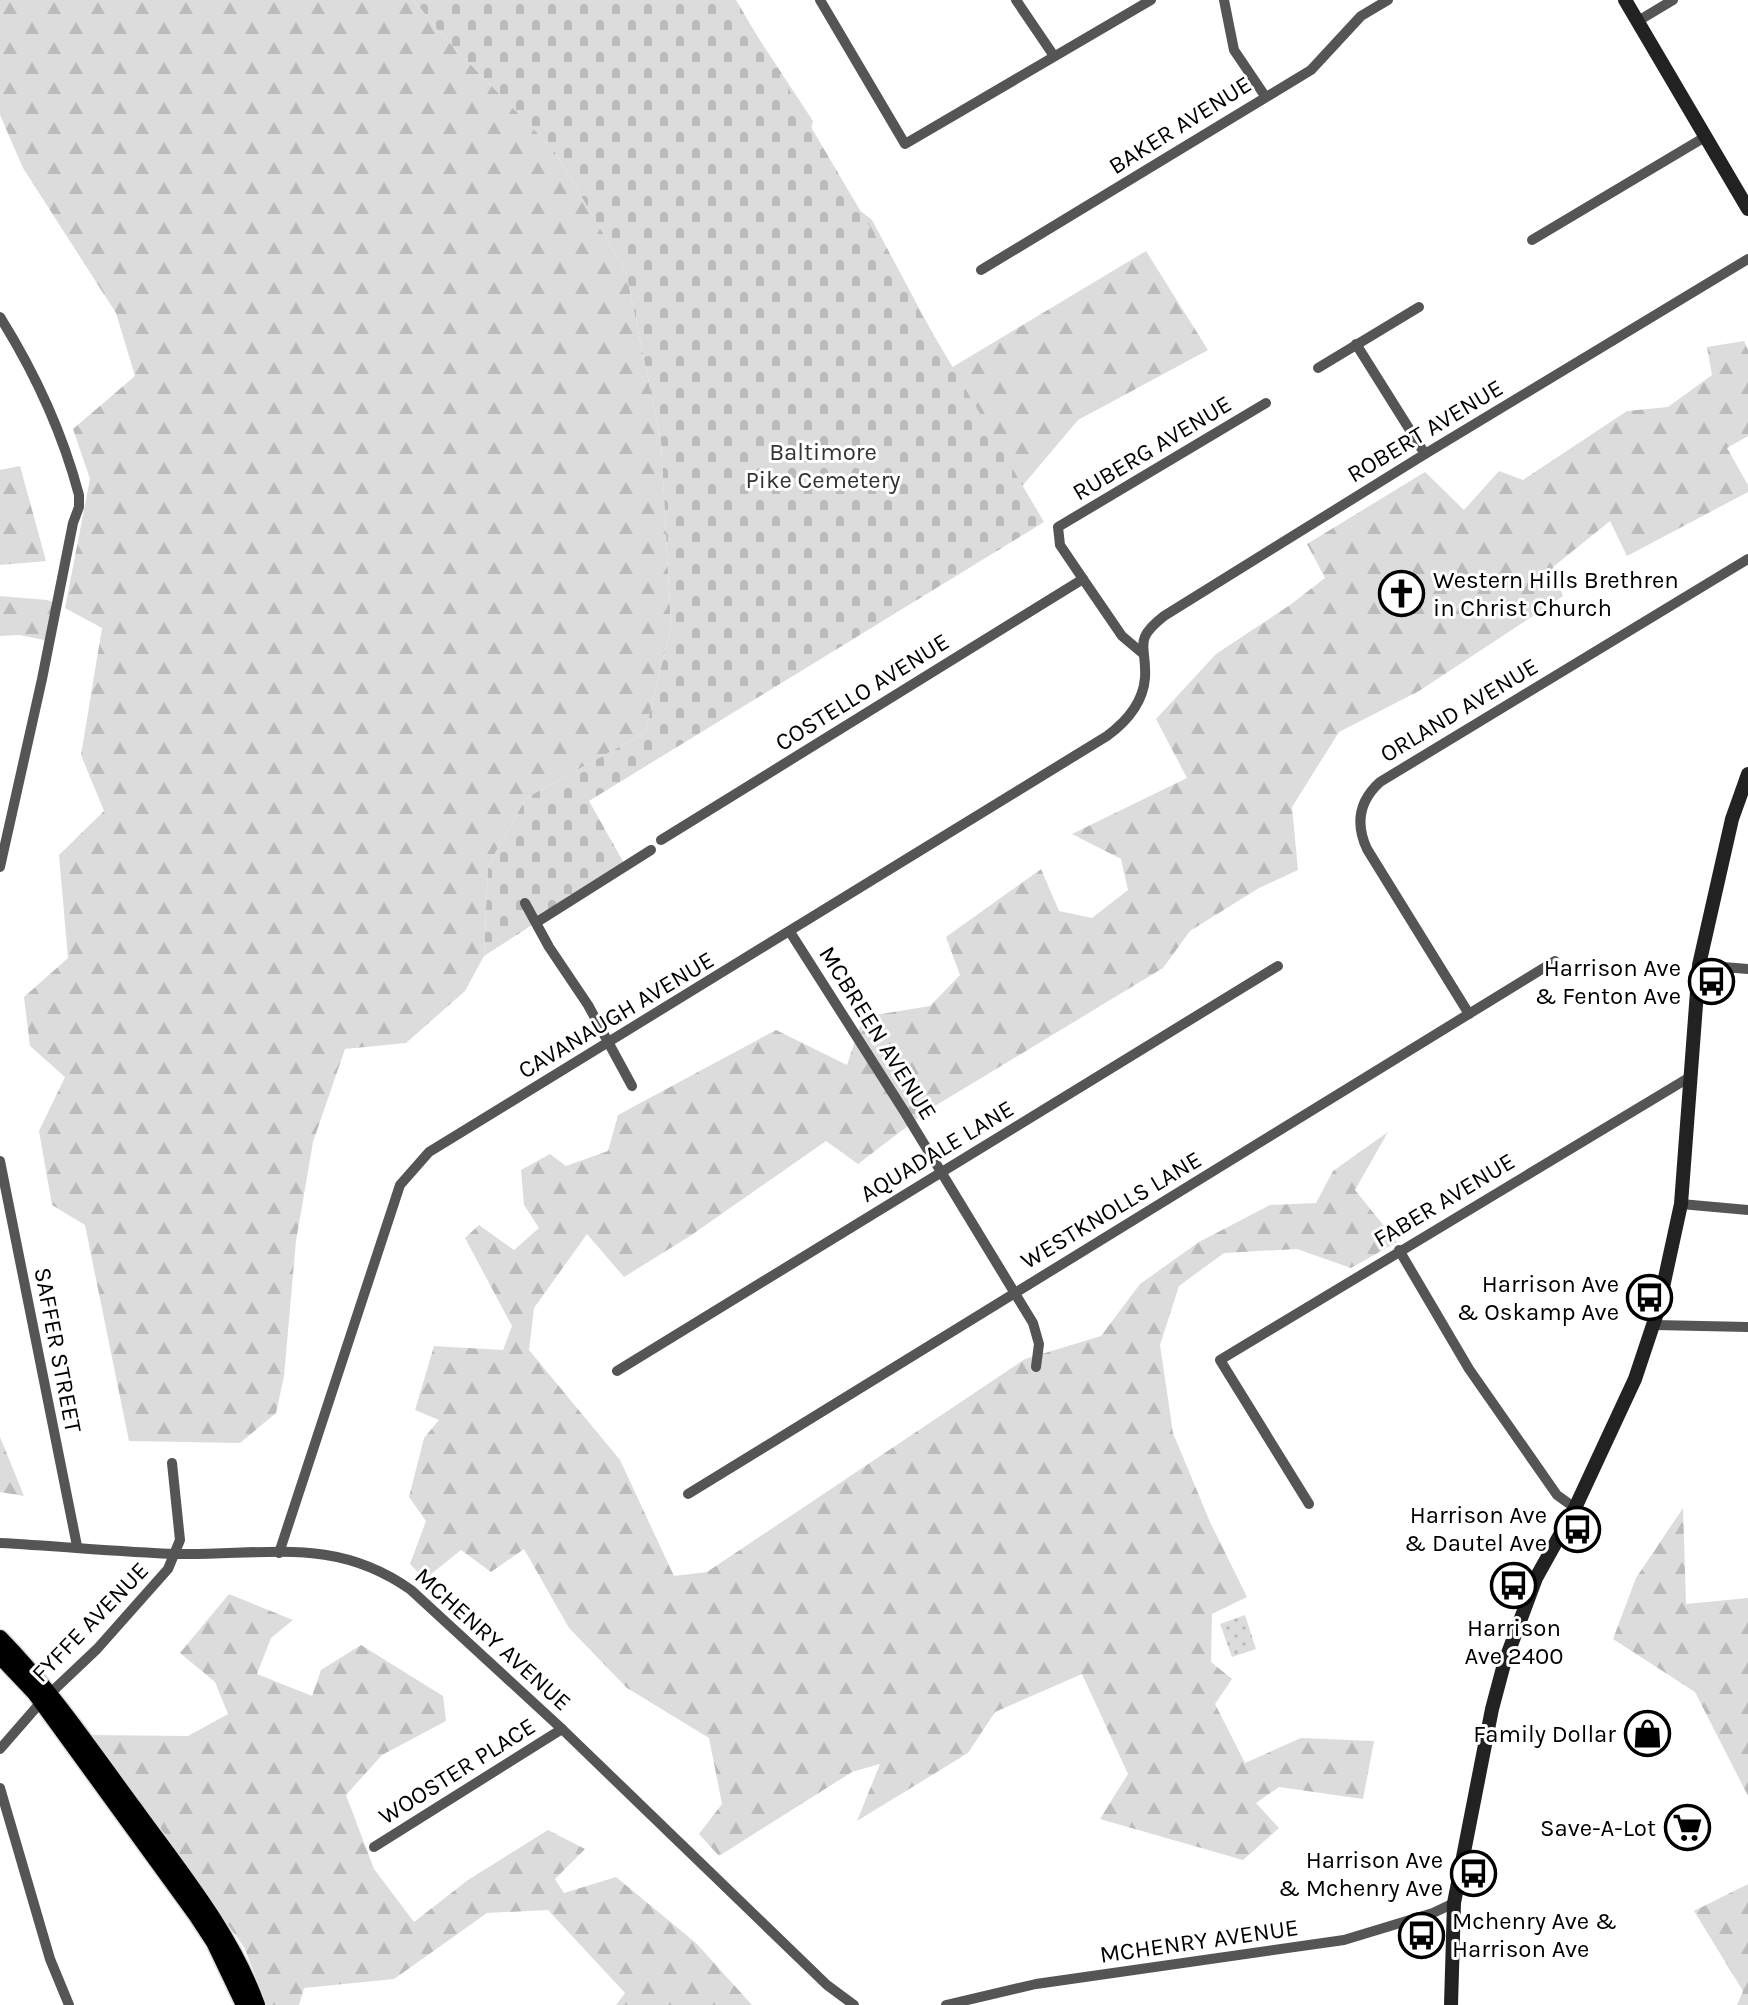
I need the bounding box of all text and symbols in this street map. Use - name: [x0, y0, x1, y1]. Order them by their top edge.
- street label: BAKER AVENUE: [1104, 70, 1256, 180]
- street label: ROBERT AVENUE: [1342, 373, 1508, 489]
- street label: RUBERG AVENUE: [1068, 390, 1236, 506]
- park label: Baltimore Pike Cemetery: [746, 438, 901, 494]
- place label: Western Hills Brethren in Christ Church: [1433, 566, 1679, 622]
- church icon: Western Hills Brethren in Christ Church: [1378, 570, 1426, 618]
- street label: COSTELLO AVENUE: [770, 627, 954, 757]
- street label: ORLAND AVENUE: [1375, 652, 1543, 768]
- street label: MCBREEN AVENUE: [813, 941, 943, 1125]
- street label: CAVANAUGH AVENUE: [513, 946, 719, 1084]
- place label: Harrison Ave & Fenton Ave: [1535, 954, 1681, 1010]
- bus stop icon: Harrison Ave & Fenton Ave: [1688, 958, 1736, 1006]
- street label: AQUADALE LANE: [855, 1094, 1019, 1208]
- street label: WESTKNOLLS LANE: [1016, 1145, 1206, 1275]
- street label: FABER AVENUE: [1368, 1147, 1520, 1253]
- street label: SAFFER STREET: [28, 1265, 88, 1435]
- place label: Harrison Ave & Oskamp Ave: [1457, 1270, 1619, 1326]
- bus stop icon: Harrison Ave & Oskamp Ave: [1626, 1274, 1674, 1322]
- place label: Harrison Ave & Dautel Ave: [1404, 1501, 1547, 1557]
- bus stop icon: Harrison Ave & Dautel Ave: [1554, 1505, 1602, 1553]
- street label: FYFFE AVENUE: [26, 1556, 154, 1688]
- street label: MCHENRY AVENUE: [409, 1562, 577, 1716]
- bus stop icon: Harrison Ave 2400: [1490, 1562, 1538, 1610]
- place label: Harrison Ave 2400: [1464, 1614, 1564, 1670]
- shop icon: Family Dollar: [1623, 1710, 1671, 1758]
- street label: WOOSTER PLACE: [374, 1712, 540, 1830]
- place label: Family Dollar: [1473, 1720, 1616, 1748]
- supermarket icon: Save-A-Lot: [1663, 1804, 1711, 1852]
- place label: Save-A-Lot: [1540, 1814, 1656, 1842]
- place label: Harrison Ave & Mchenry Ave: [1278, 1846, 1443, 1902]
- bus stop icon: Harrison Ave & Mchenry Ave: [1450, 1850, 1498, 1898]
- place label: Mchenry Ave & Harrison Ave: [1452, 1907, 1617, 1963]
- bus stop icon: Mchenry Ave & Harrison Ave: [1397, 1911, 1445, 1959]
- street label: MCHENRY AVENUE: [1098, 1913, 1300, 1969]

